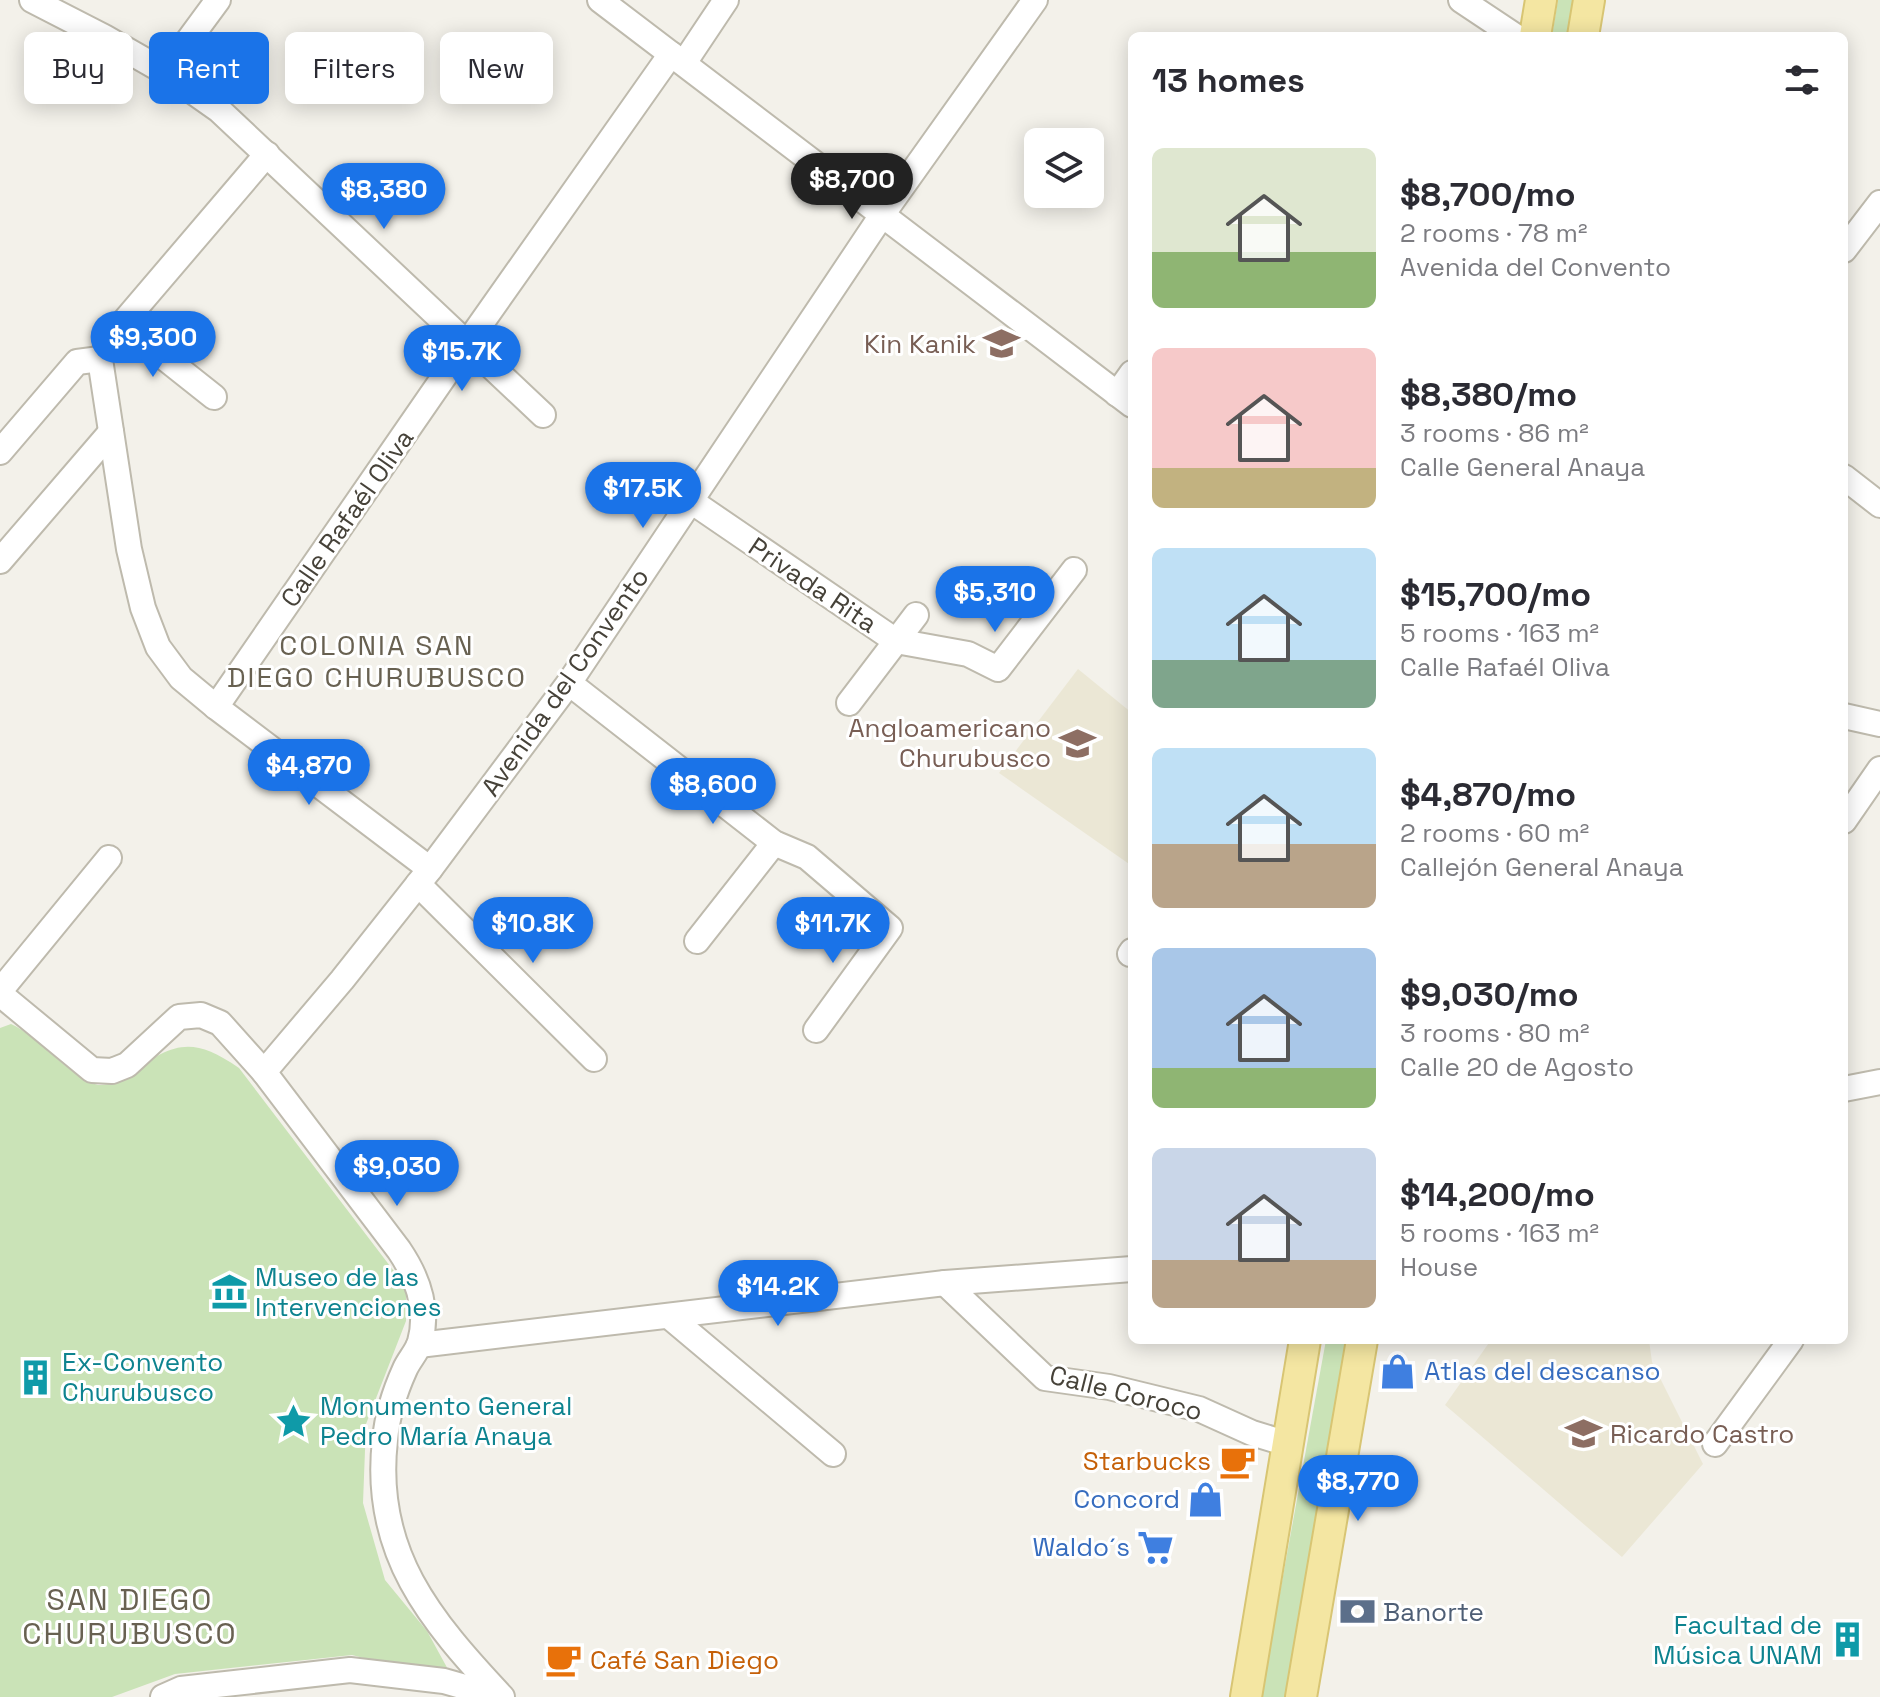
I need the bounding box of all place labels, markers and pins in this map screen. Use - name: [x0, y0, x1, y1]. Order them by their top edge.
- pin: $8,700: [787, 153, 917, 221]
- pin: $8,380: [319, 163, 449, 231]
- pin: $9,300: [88, 311, 218, 379]
- pin: $15.7K: [397, 325, 527, 393]
- school or university icon: Kin Kanik: [983, 325, 1021, 363]
- place label: Kin Kanik: [864, 327, 976, 361]
- pin: $17.5K: [578, 462, 708, 530]
- pin: $5,310: [930, 566, 1060, 634]
- place label: Angloamericano Churubusco: [848, 711, 1051, 775]
- school or university icon: Angloamericano Churubusco: [1058, 724, 1096, 762]
- pin: $4,870: [244, 739, 374, 807]
- pin: $8,600: [648, 758, 778, 826]
- pin: $10.8K: [468, 897, 598, 965]
- pin: $11.7K: [768, 897, 898, 965]
- pin: $9,030: [332, 1140, 462, 1208]
- place label: Museo de las Intervenciones: [255, 1260, 441, 1324]
- pin: $14.2K: [713, 1260, 843, 1328]
- museum icon: Museo de las Intervenciones: [210, 1273, 248, 1311]
- place label: Ex-Convento Churubusco: [62, 1345, 223, 1409]
- shop icon: Atlas del descanso: [1379, 1352, 1417, 1390]
- place label: Atlas del descanso: [1424, 1354, 1661, 1388]
- building icon: Ex-Convento Churubusco: [17, 1358, 55, 1396]
- place label: Monumento General Pedro María Anaya: [320, 1389, 572, 1453]
- place icon: Monumento General Pedro María Anaya: [275, 1402, 313, 1440]
- school or university icon: Ricardo Castro: [1565, 1415, 1603, 1453]
- place label: Ricardo Castro: [1610, 1417, 1794, 1451]
- cafe icon: Starbucks: [1218, 1442, 1256, 1480]
- place label: Starbucks: [1083, 1444, 1211, 1478]
- pin: $8,770: [1293, 1455, 1423, 1523]
- shop icon: Concord: [1187, 1480, 1225, 1518]
- place label: Concord: [1074, 1482, 1180, 1516]
- supermarket icon: Waldo´s: [1137, 1528, 1175, 1566]
- place label: Waldo´s: [1032, 1530, 1130, 1564]
- bank icon: Banorte: [1338, 1593, 1376, 1631]
- place label: Banorte: [1383, 1595, 1484, 1629]
- place label: Facultad de Música UNAM: [1653, 1608, 1822, 1672]
- building icon: Facultad de Música UNAM: [1829, 1621, 1867, 1659]
- cafe icon: Café San Diego: [545, 1641, 583, 1679]
- place label: Café San Diego: [590, 1643, 779, 1677]

